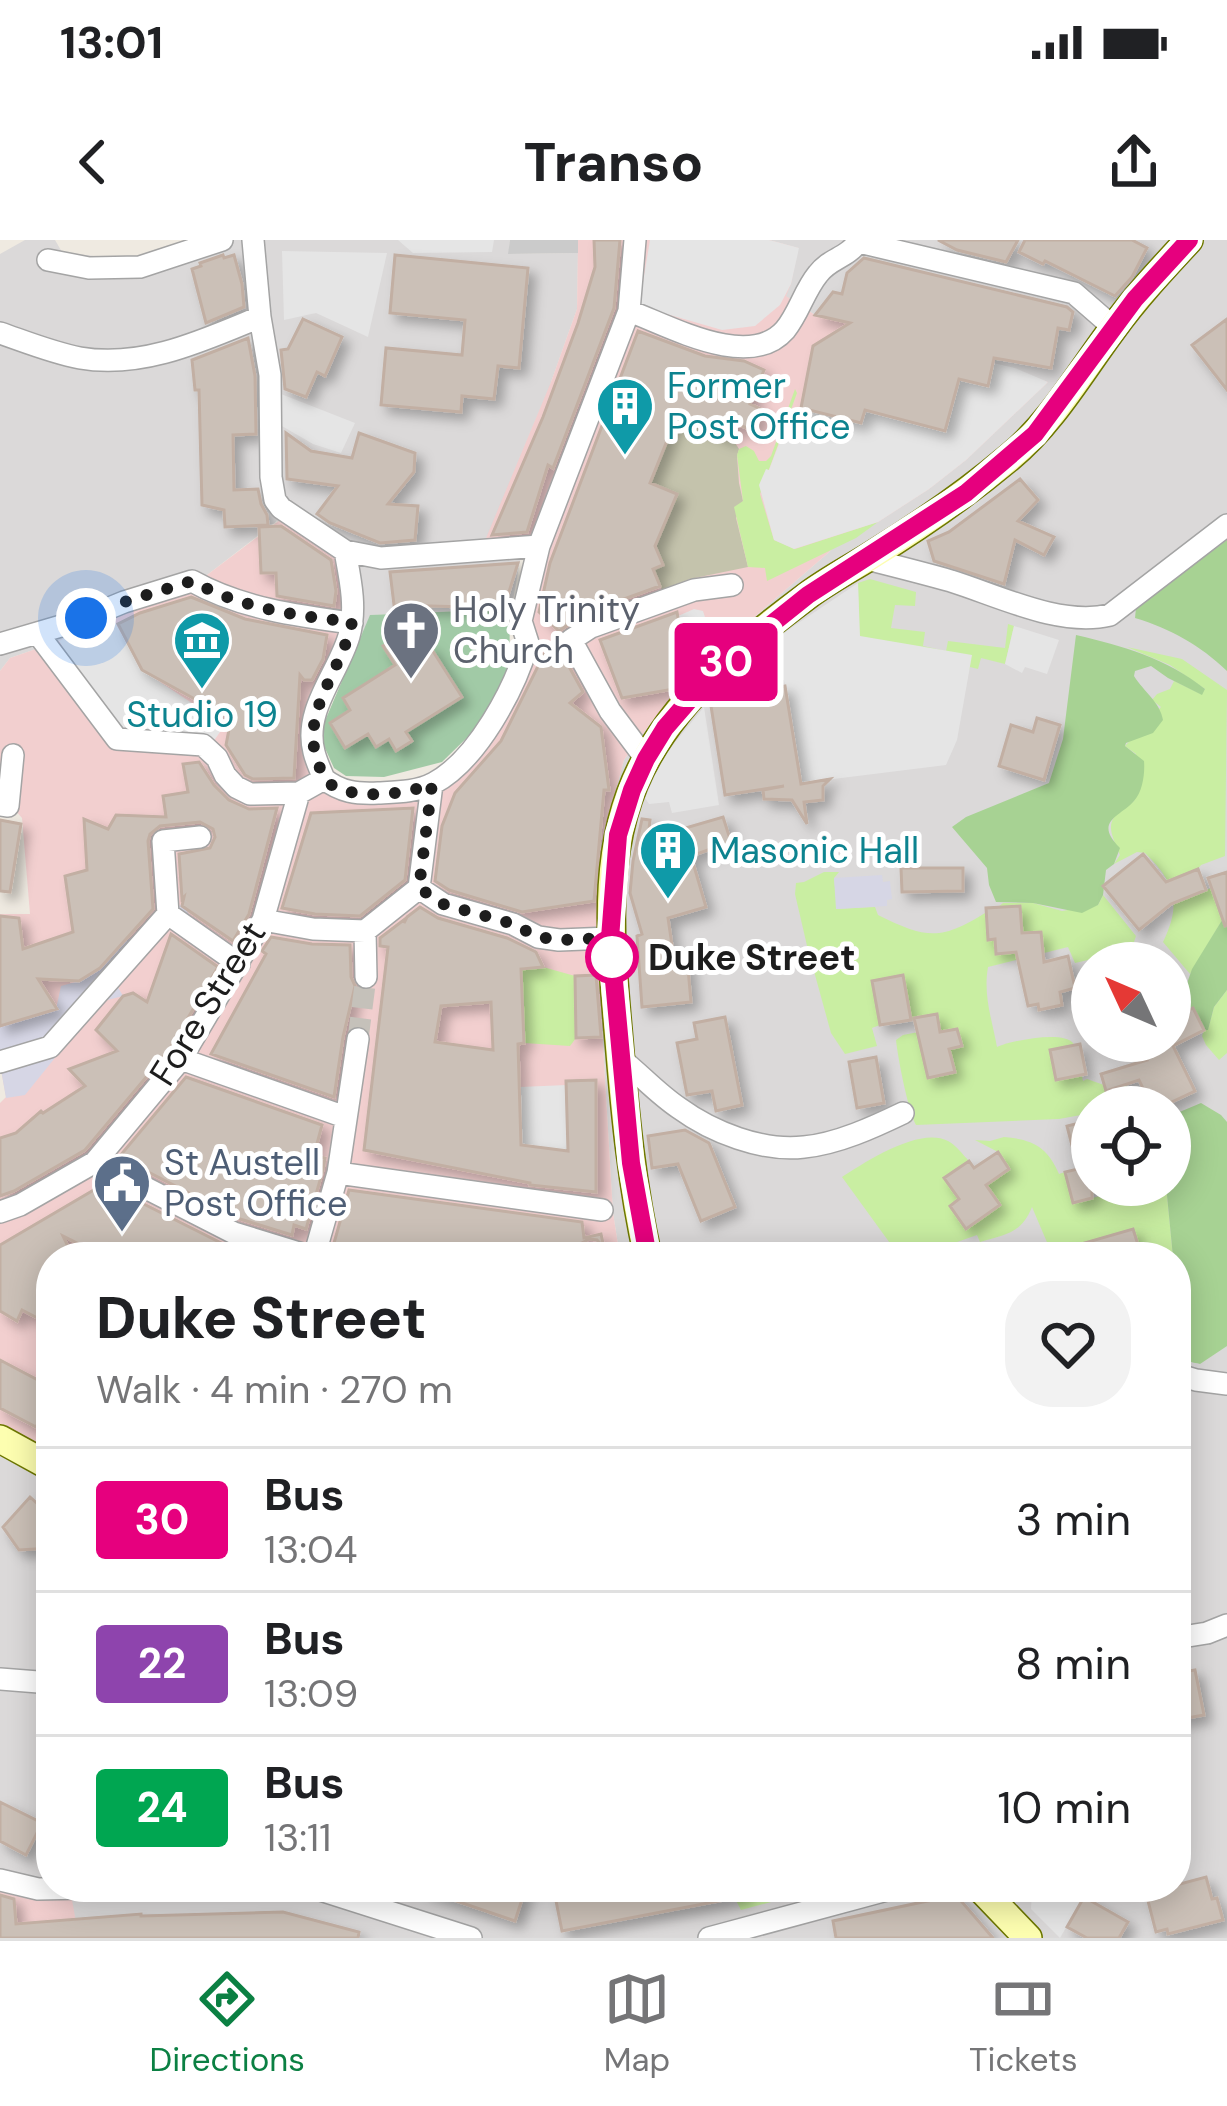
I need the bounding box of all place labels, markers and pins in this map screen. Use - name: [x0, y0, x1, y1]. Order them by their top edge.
- place label: Former Post Office: [667, 362, 851, 450]
- building icon: Former Post Office: [594, 375, 656, 457]
- place label: Holy Trinity Church: [453, 586, 640, 674]
- church icon: Holy Trinity Church: [380, 599, 442, 681]
- museum icon: Studio 19: [171, 609, 233, 691]
- place label: Studio 19: [126, 691, 278, 738]
- building icon: Masonic Hall: [637, 819, 699, 901]
- place label: Masonic Hall: [710, 827, 919, 874]
- marker: Duke Street: [587, 932, 637, 982]
- place label: Duke Street: [648, 934, 856, 981]
- place label: St Austell Post Office: [164, 1139, 348, 1227]
- public building icon: St Austell Post Office: [91, 1152, 153, 1234]

